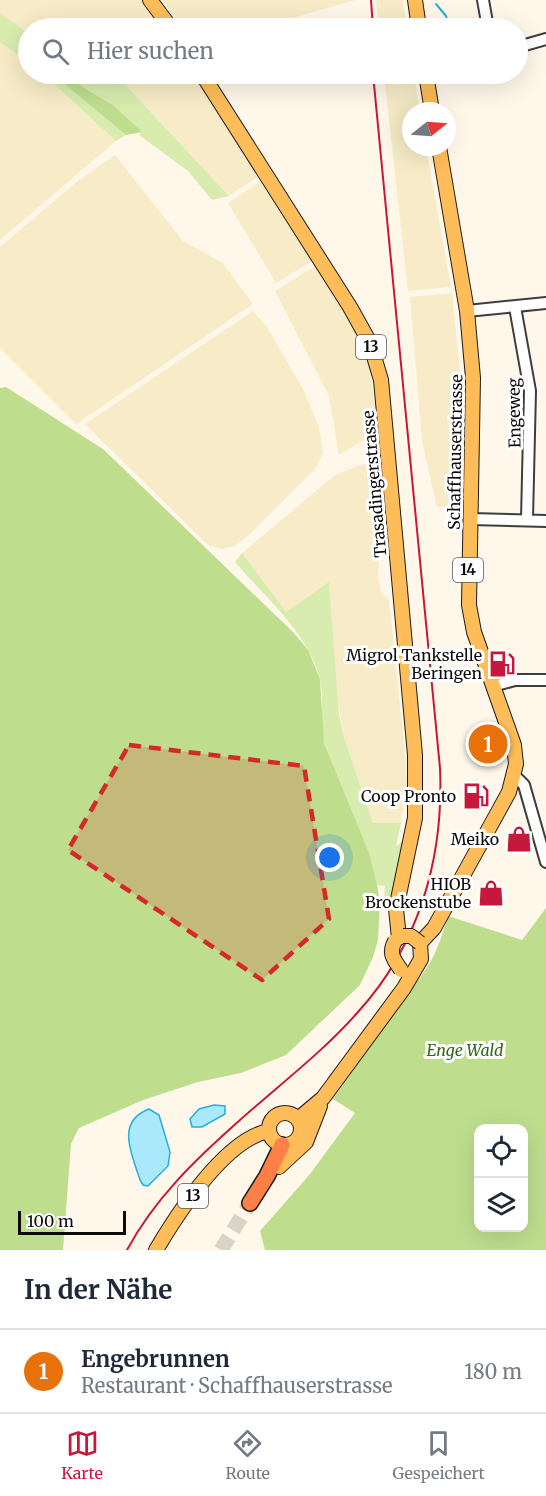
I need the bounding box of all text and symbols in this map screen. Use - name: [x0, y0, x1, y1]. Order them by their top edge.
- search box: [18, 18, 528, 84]
- icon: search: [39, 35, 72, 68]
- text: Hier suchen: [87, 37, 214, 65]
- north arrow: [402, 102, 456, 156]
- road number: 13: [356, 335, 386, 359]
- street label: Schaffhauserstrasse: [444, 374, 466, 530]
- street label: Engeweg: [503, 377, 525, 448]
- street label: Trasadingerstrasse: [358, 410, 390, 558]
- road number: 14: [453, 558, 483, 582]
- place label: Migrol Tankstelle Beringen: [346, 645, 482, 683]
- fuel station icon: Migrol Tankstelle Beringen: [487, 649, 517, 679]
- pin: 1: [468, 722, 508, 766]
- fuel station icon: Coop Pronto: [461, 781, 491, 811]
- place label: Coop Pronto: [361, 786, 456, 806]
- shop icon: Meiko: [504, 824, 534, 854]
- place label: Meiko: [451, 829, 499, 849]
- your location: [315, 843, 344, 872]
- place label: HIOB Brockenstube: [365, 874, 471, 912]
- shop icon: HIOB Brockenstube: [476, 878, 506, 908]
- park label: Enge Wald: [427, 1040, 504, 1060]
- map controls: [474, 1124, 528, 1232]
- button: locate: [474, 1124, 528, 1178]
- button: layers: [474, 1178, 528, 1232]
- road number: 13: [178, 1184, 208, 1208]
- scale bar: [18, 1208, 126, 1236]
- text: 100 m: [27, 1211, 74, 1231]
- text: In der Nähe: [24, 1273, 172, 1306]
- text: Engebrunnen: [81, 1345, 230, 1373]
- text: 1: [39, 1359, 48, 1384]
- text: 180 m: [464, 1359, 522, 1384]
- text: Restaurant · Schaffhauserstrasse: [81, 1373, 392, 1398]
- tab: Karte: [61, 1427, 103, 1483]
- tab: Route: [225, 1427, 270, 1483]
- tab: Gespeichert: [393, 1427, 485, 1483]

